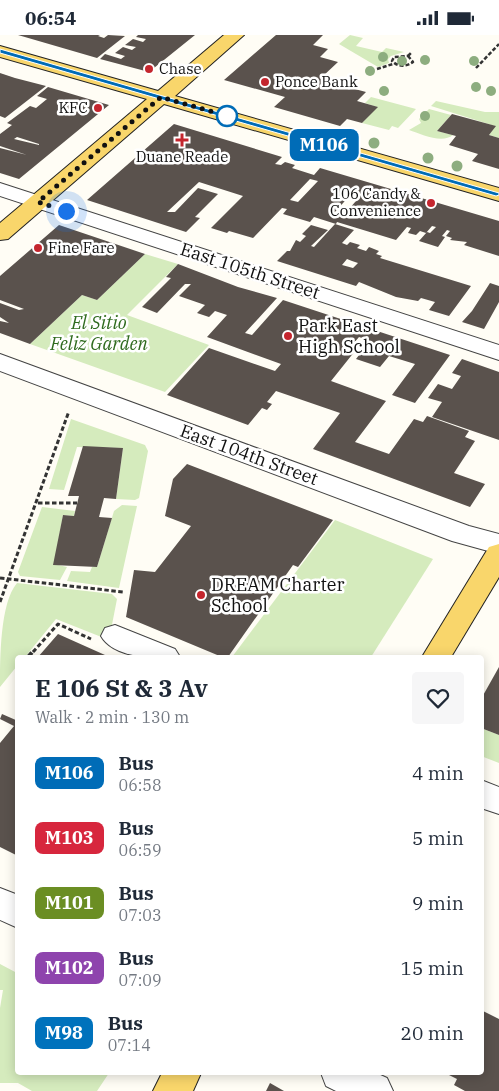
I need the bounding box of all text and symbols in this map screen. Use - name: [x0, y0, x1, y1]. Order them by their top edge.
- text: 06:54: [25, 6, 76, 30]
- place label: Chase: [159, 59, 202, 78]
- marker: Chase: [143, 63, 155, 75]
- place label: Ponce Bank: [275, 72, 358, 91]
- marker: Ponce Bank: [259, 76, 271, 88]
- place label: KFC: [59, 98, 88, 117]
- marker: KFC: [92, 102, 104, 114]
- unlabelled marker: [216, 105, 238, 127]
- line badge: M106: [289, 129, 359, 161]
- text: M106: [300, 133, 348, 156]
- marker: Duane Reade: [176, 134, 188, 146]
- place label: Duane Reade: [136, 147, 228, 166]
- place label: 106 Candy & Convenience: [330, 184, 421, 220]
- marker: 106 Candy & Convenience: [425, 197, 437, 209]
- your location: [54, 199, 79, 224]
- street label: East 105th Street: [178, 237, 323, 304]
- place label: Fine Fare: [48, 238, 115, 257]
- marker: Fine Fare: [32, 242, 44, 254]
- park label: El Sitio Feliz Garden: [49, 311, 149, 355]
- place label: Park East High School: [298, 314, 400, 358]
- marker: Park East High School: [282, 330, 294, 342]
- street label: East 104th Street: [177, 419, 321, 490]
- place label: DREAM Charter School: [211, 573, 344, 617]
- marker: DREAM Charter School: [195, 589, 207, 601]
- text: E 106 St & 3 Av: [35, 672, 208, 704]
- button: heart: [412, 672, 464, 724]
- text: Walk · 2 min · 130 m: [35, 707, 189, 727]
- text: Bus: [119, 751, 154, 775]
- text: M106: [45, 761, 94, 784]
- text: 4 min: [412, 761, 464, 785]
- text: 06:58: [119, 775, 162, 795]
- text: Bus: [119, 816, 154, 840]
- text: M103: [45, 826, 94, 849]
- text: 5 min: [412, 826, 464, 850]
- text: 06:59: [119, 840, 162, 860]
- text: Bus: [119, 881, 154, 905]
- text: M101: [45, 891, 94, 914]
- text: 9 min: [412, 891, 464, 915]
- text: 07:03: [119, 905, 162, 925]
- text: Bus: [119, 946, 154, 970]
- text: M102: [45, 956, 94, 979]
- text: 15 min: [401, 956, 464, 980]
- text: 07:09: [119, 970, 162, 990]
- text: Bus: [108, 1011, 143, 1035]
- text: M98: [45, 1021, 83, 1044]
- text: 20 min: [401, 1021, 464, 1045]
- text: 07:14: [108, 1035, 151, 1055]

